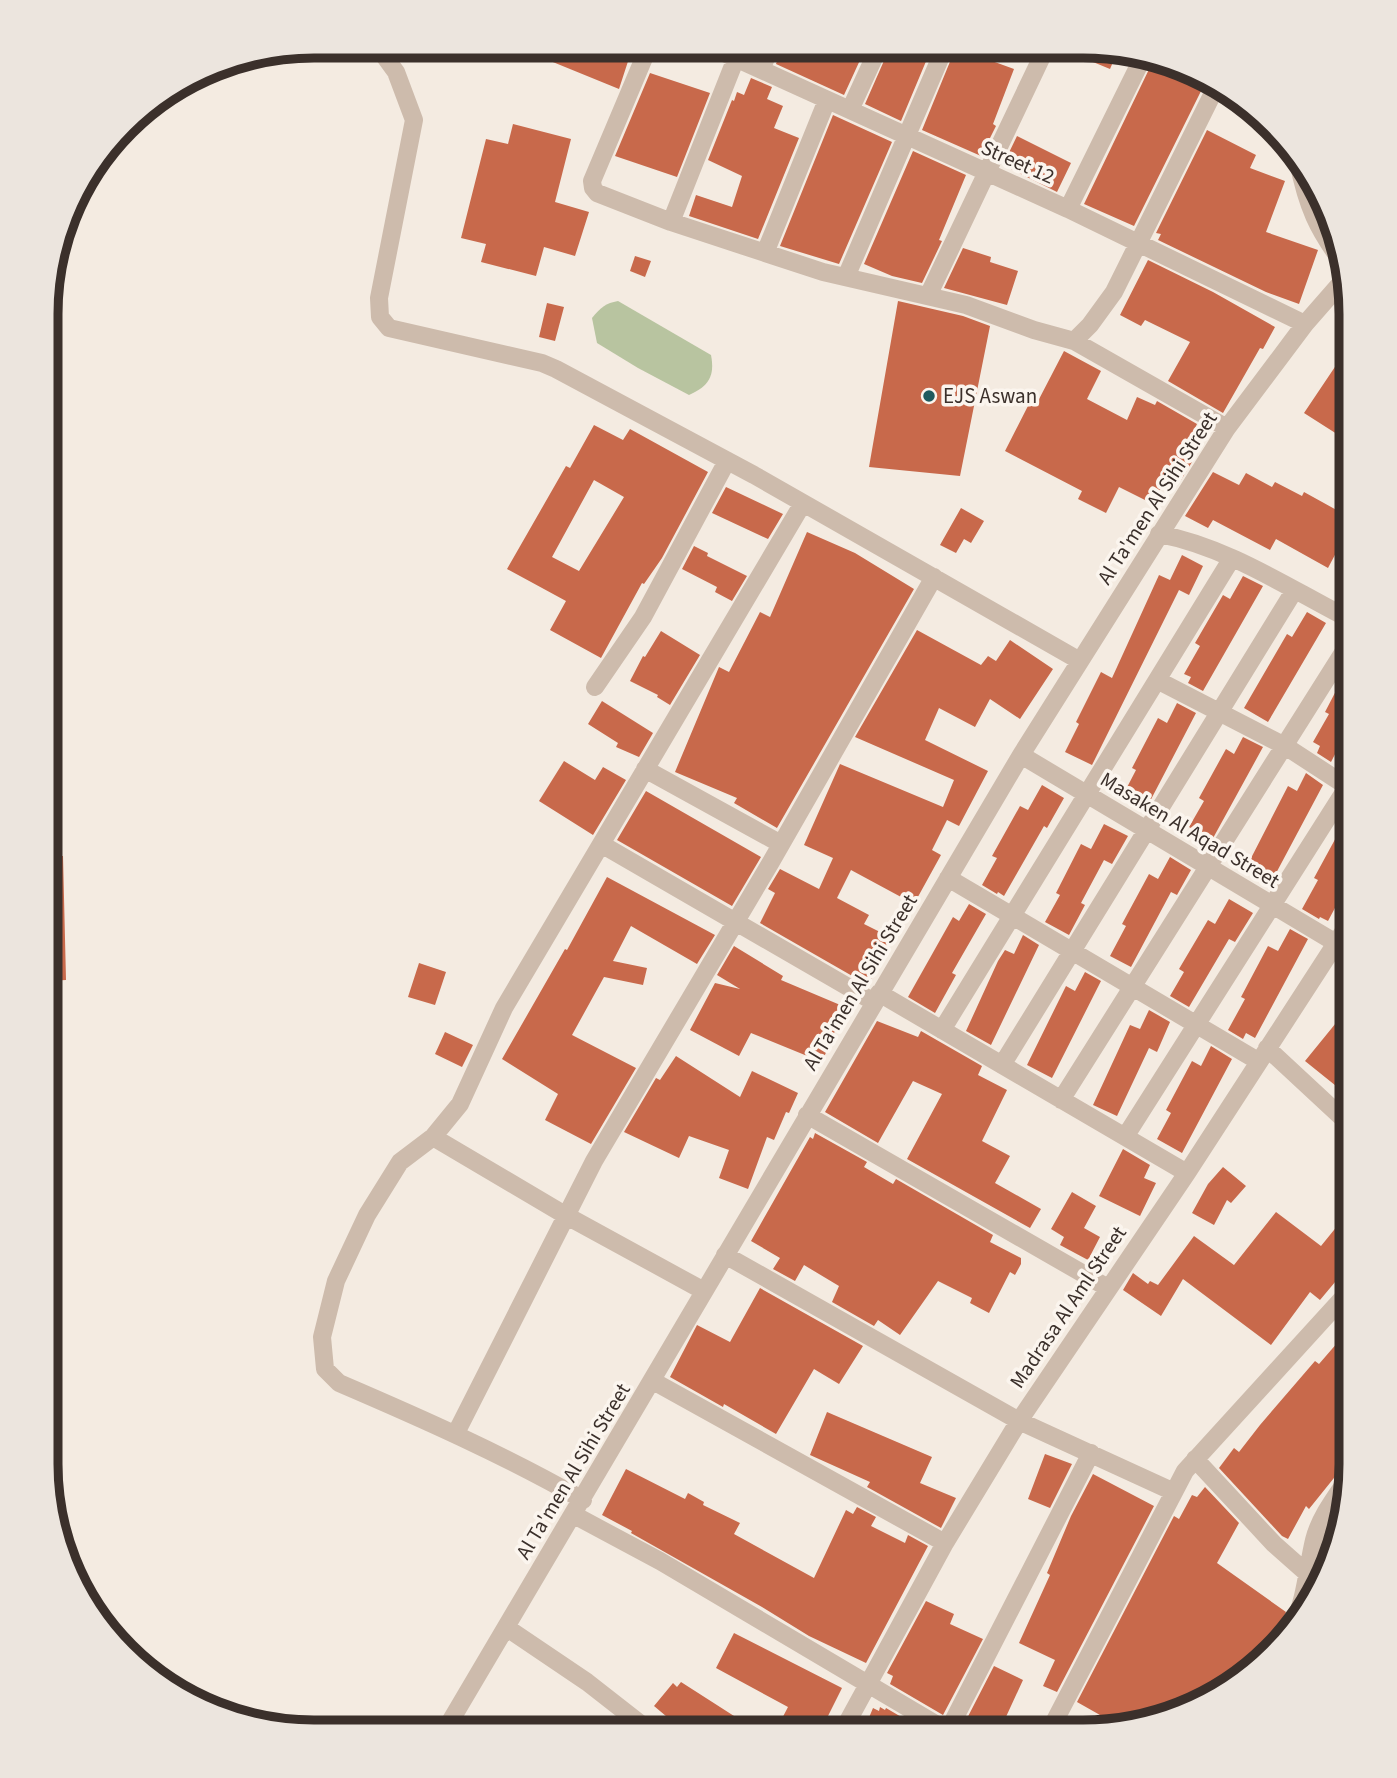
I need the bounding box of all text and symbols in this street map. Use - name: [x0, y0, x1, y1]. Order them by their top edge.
- street label: Street 12: [976, 132, 1060, 192]
- place label: EJS Aswan: [943, 381, 1037, 411]
- marker: EJS Aswan: [921, 388, 937, 404]
- street label: Al Ta'men Al Sihi Street: [1090, 406, 1224, 590]
- street label: Masaken Al Aqad Street: [1095, 764, 1285, 896]
- street label: Al Ta'men Al Sihi Street: [795, 888, 925, 1076]
- street label: Madrasa Al Aml Street: [1002, 1220, 1134, 1394]
- street label: Al Ta'men Al Sihi Street: [508, 1377, 638, 1565]

